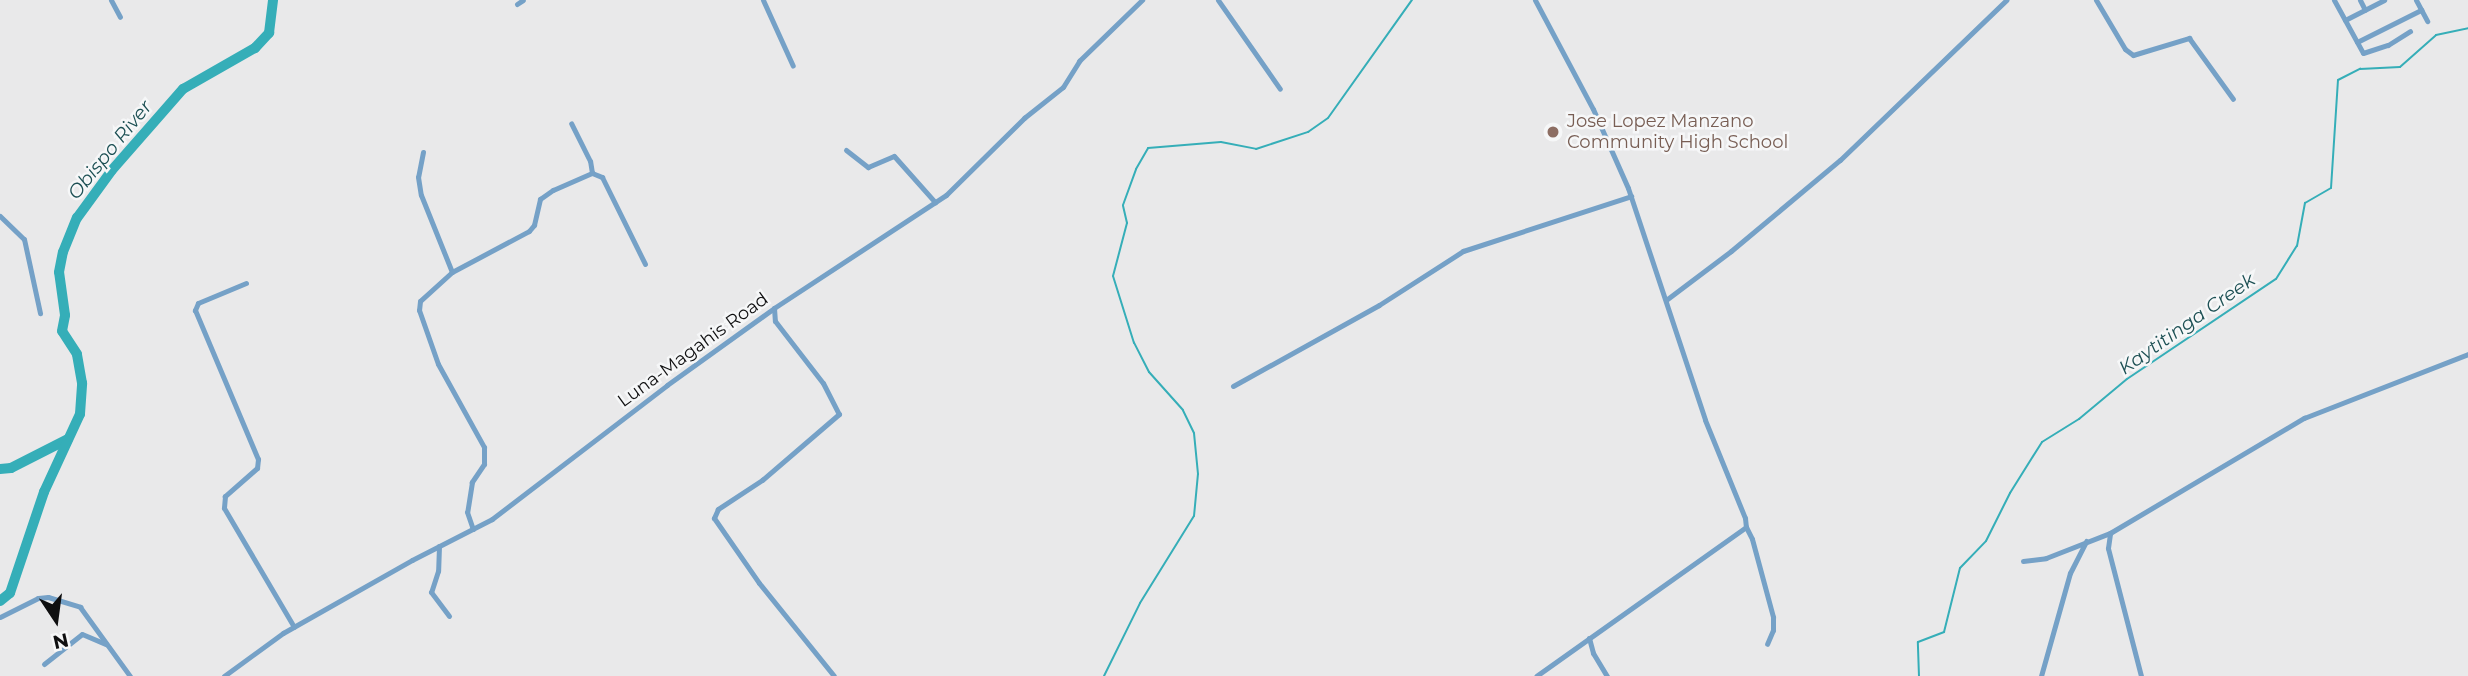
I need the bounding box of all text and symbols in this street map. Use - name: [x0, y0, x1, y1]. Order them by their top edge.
- water label: Obispo River: [63, 96, 157, 204]
- place label: Jose Lopez Manzano Community High School: [1567, 111, 1788, 154]
- marker: Jose Lopez Manzano Community High School: [1545, 124, 1561, 140]
- water label: Kaytitinga Creek: [2115, 269, 2259, 379]
- street label: Luna-Magahis Road: [614, 288, 772, 412]
- north arrow: [21, 585, 91, 655]
- text: N: [51, 628, 71, 654]

